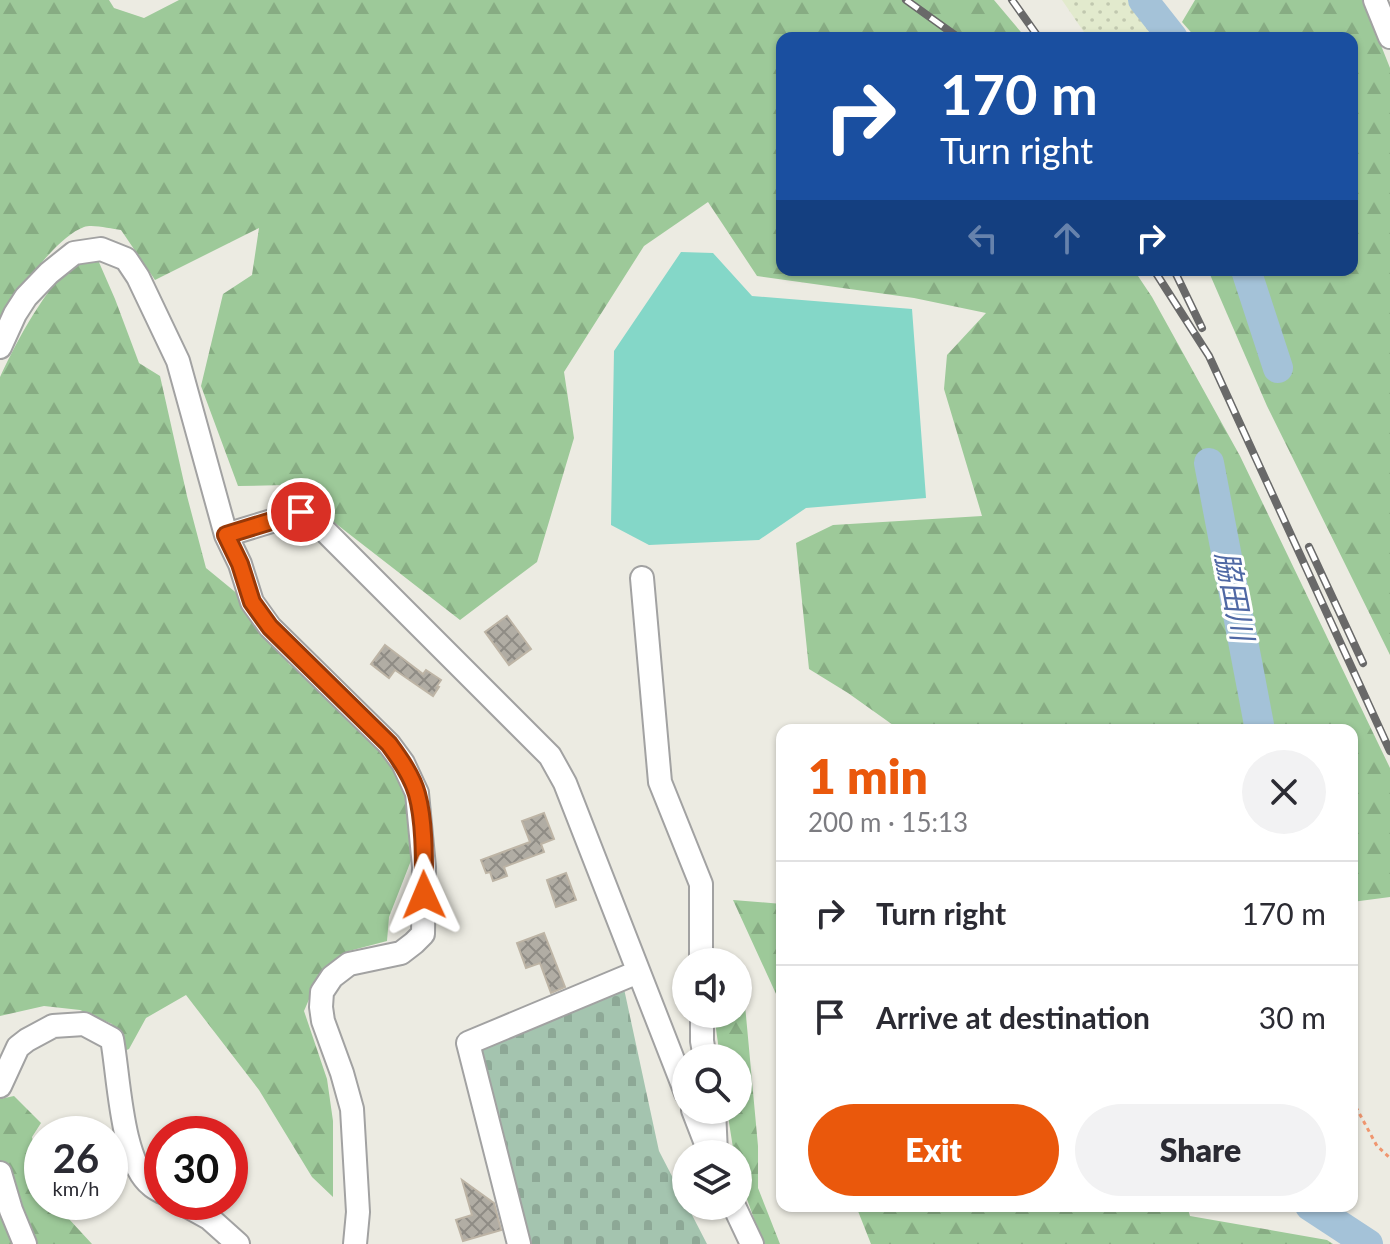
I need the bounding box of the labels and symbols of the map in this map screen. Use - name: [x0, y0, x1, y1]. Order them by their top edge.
- pin: [267, 478, 335, 546]
- water label: 脇田川: [1210, 548, 1263, 646]
- position arrow: [382, 853, 466, 937]
- speed limit sign: 30: [144, 1116, 248, 1220]

